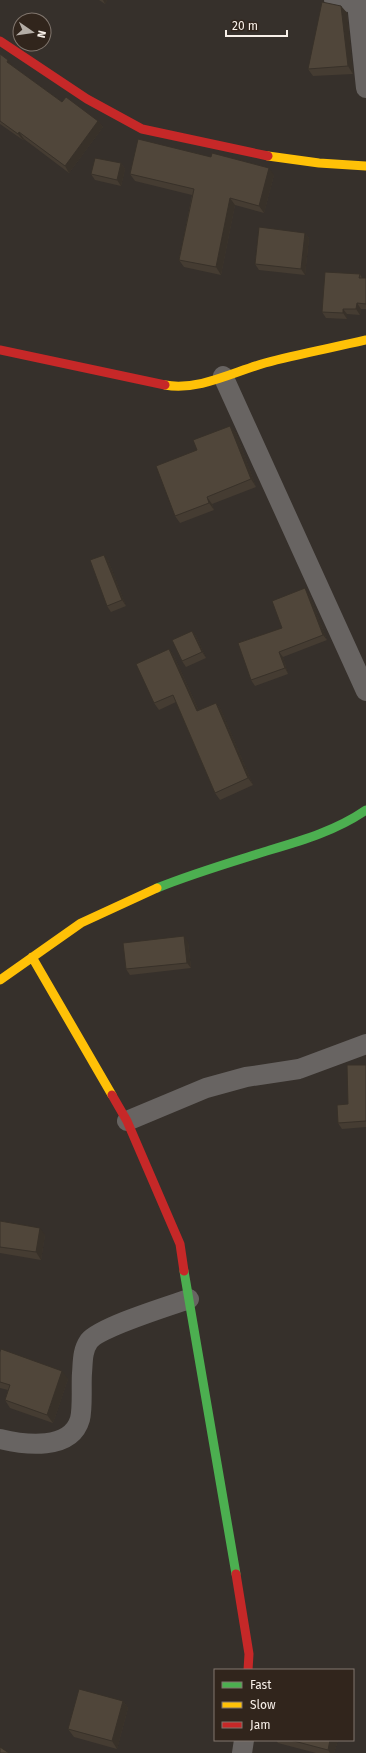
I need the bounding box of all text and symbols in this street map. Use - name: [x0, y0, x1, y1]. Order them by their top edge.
- north arrow: [12, 12, 52, 52]
- scale bar: [226, 12, 287, 38]
- text: 20 m: [232, 19, 258, 33]
- text: N: [34, 29, 48, 39]
- legend: [214, 1669, 354, 1741]
- text: Fast: [250, 1678, 272, 1692]
- text: Slow: [250, 1698, 276, 1712]
- text: Jam: [250, 1718, 270, 1732]

